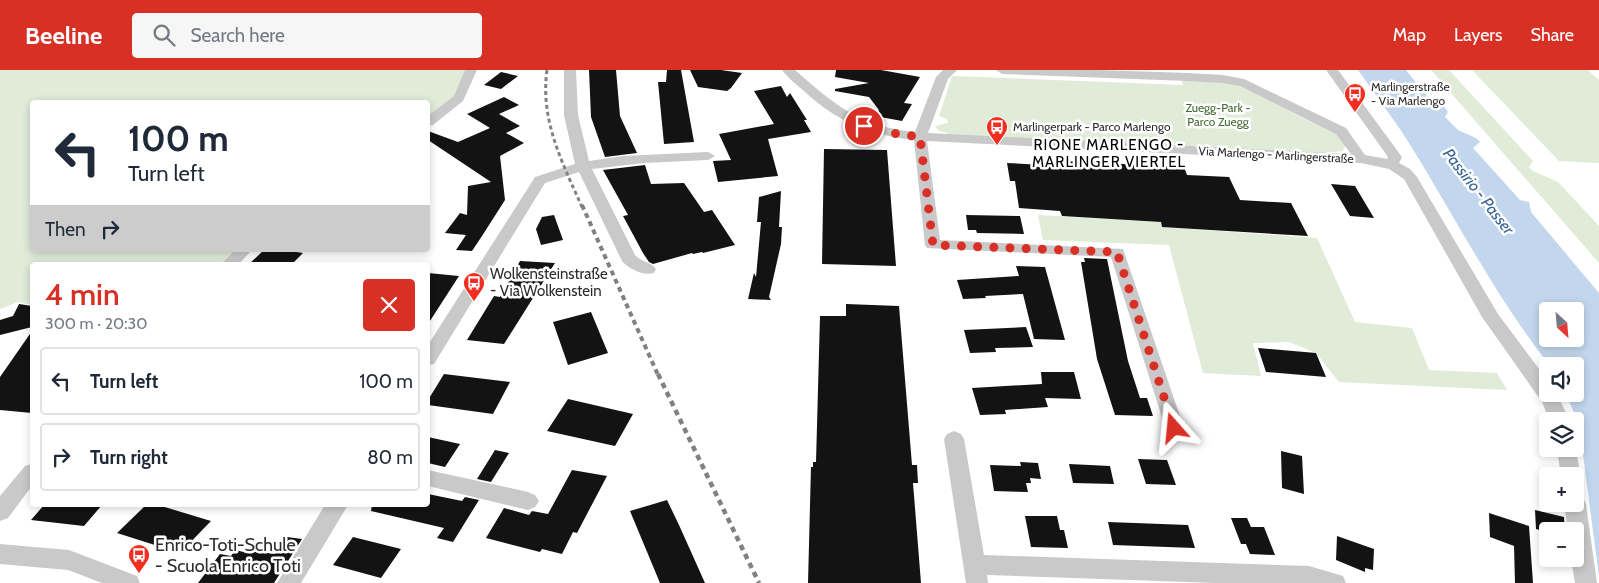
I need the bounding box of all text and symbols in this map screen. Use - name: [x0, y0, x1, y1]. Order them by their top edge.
- search box: [132, 13, 482, 58]
- text: Beeline: [25, 21, 102, 50]
- icon: search: [150, 21, 178, 49]
- text: Search here: [190, 24, 285, 47]
- text: Map: [1393, 24, 1426, 46]
- text: Layers: [1454, 24, 1503, 46]
- text: Share: [1531, 24, 1574, 46]
- place label: Marlingerstraße - Via Marlengo: [1371, 79, 1450, 108]
- bus stop icon: Marlingerstraße - Via Marlengo: [1343, 82, 1367, 113]
- park label: Zuegg-Park - Parco Zuegg: [1185, 100, 1251, 129]
- pin: [843, 105, 885, 147]
- icon: arrive: [850, 112, 878, 140]
- bus stop icon: Marlingerpark - Parco Marlengo: [985, 115, 1009, 146]
- text: 100 m: [128, 117, 229, 160]
- place label: Marlingerpark - Parco Marlengo: [1013, 119, 1171, 134]
- icon: left: [45, 120, 110, 185]
- district label: RIONE MARLENGO - MARLINGER VIERTEL: [1032, 136, 1186, 171]
- street label: Via Marlengo - Marlingerstraße: [1198, 143, 1354, 166]
- water label: Passirio - Passer: [1439, 144, 1519, 239]
- text: Turn left: [128, 160, 205, 187]
- icon: right: [96, 215, 124, 243]
- text: Then: [45, 218, 86, 241]
- place label: Wolkensteinstraße - Via Wolkenstein: [490, 265, 608, 300]
- bus stop icon: Wolkensteinstraße - Via Wolkenstein: [462, 271, 486, 302]
- text: 4 min: [45, 276, 120, 313]
- button: close: [363, 279, 415, 331]
- north arrow: [1539, 302, 1584, 348]
- map controls: [1539, 302, 1584, 567]
- text: 300 m · 20:30: [45, 314, 147, 333]
- button: sound: [1539, 357, 1584, 402]
- icon: left: [47, 367, 75, 395]
- text: Turn left: [90, 370, 158, 393]
- text: 100 m: [359, 370, 413, 393]
- position arrow: [1147, 401, 1199, 453]
- button: layers: [1539, 412, 1584, 457]
- icon: right: [47, 443, 75, 471]
- text: Turn right: [90, 446, 168, 469]
- text: 80 m: [367, 446, 413, 469]
- button: +: [1539, 467, 1584, 512]
- button: −: [1539, 522, 1584, 567]
- place label: Enrico-Toti-Schule - Scuola Enrico Toti: [155, 534, 301, 577]
- bus stop icon: Enrico-Toti-Schule - Scuola Enrico Toti: [127, 543, 151, 574]

